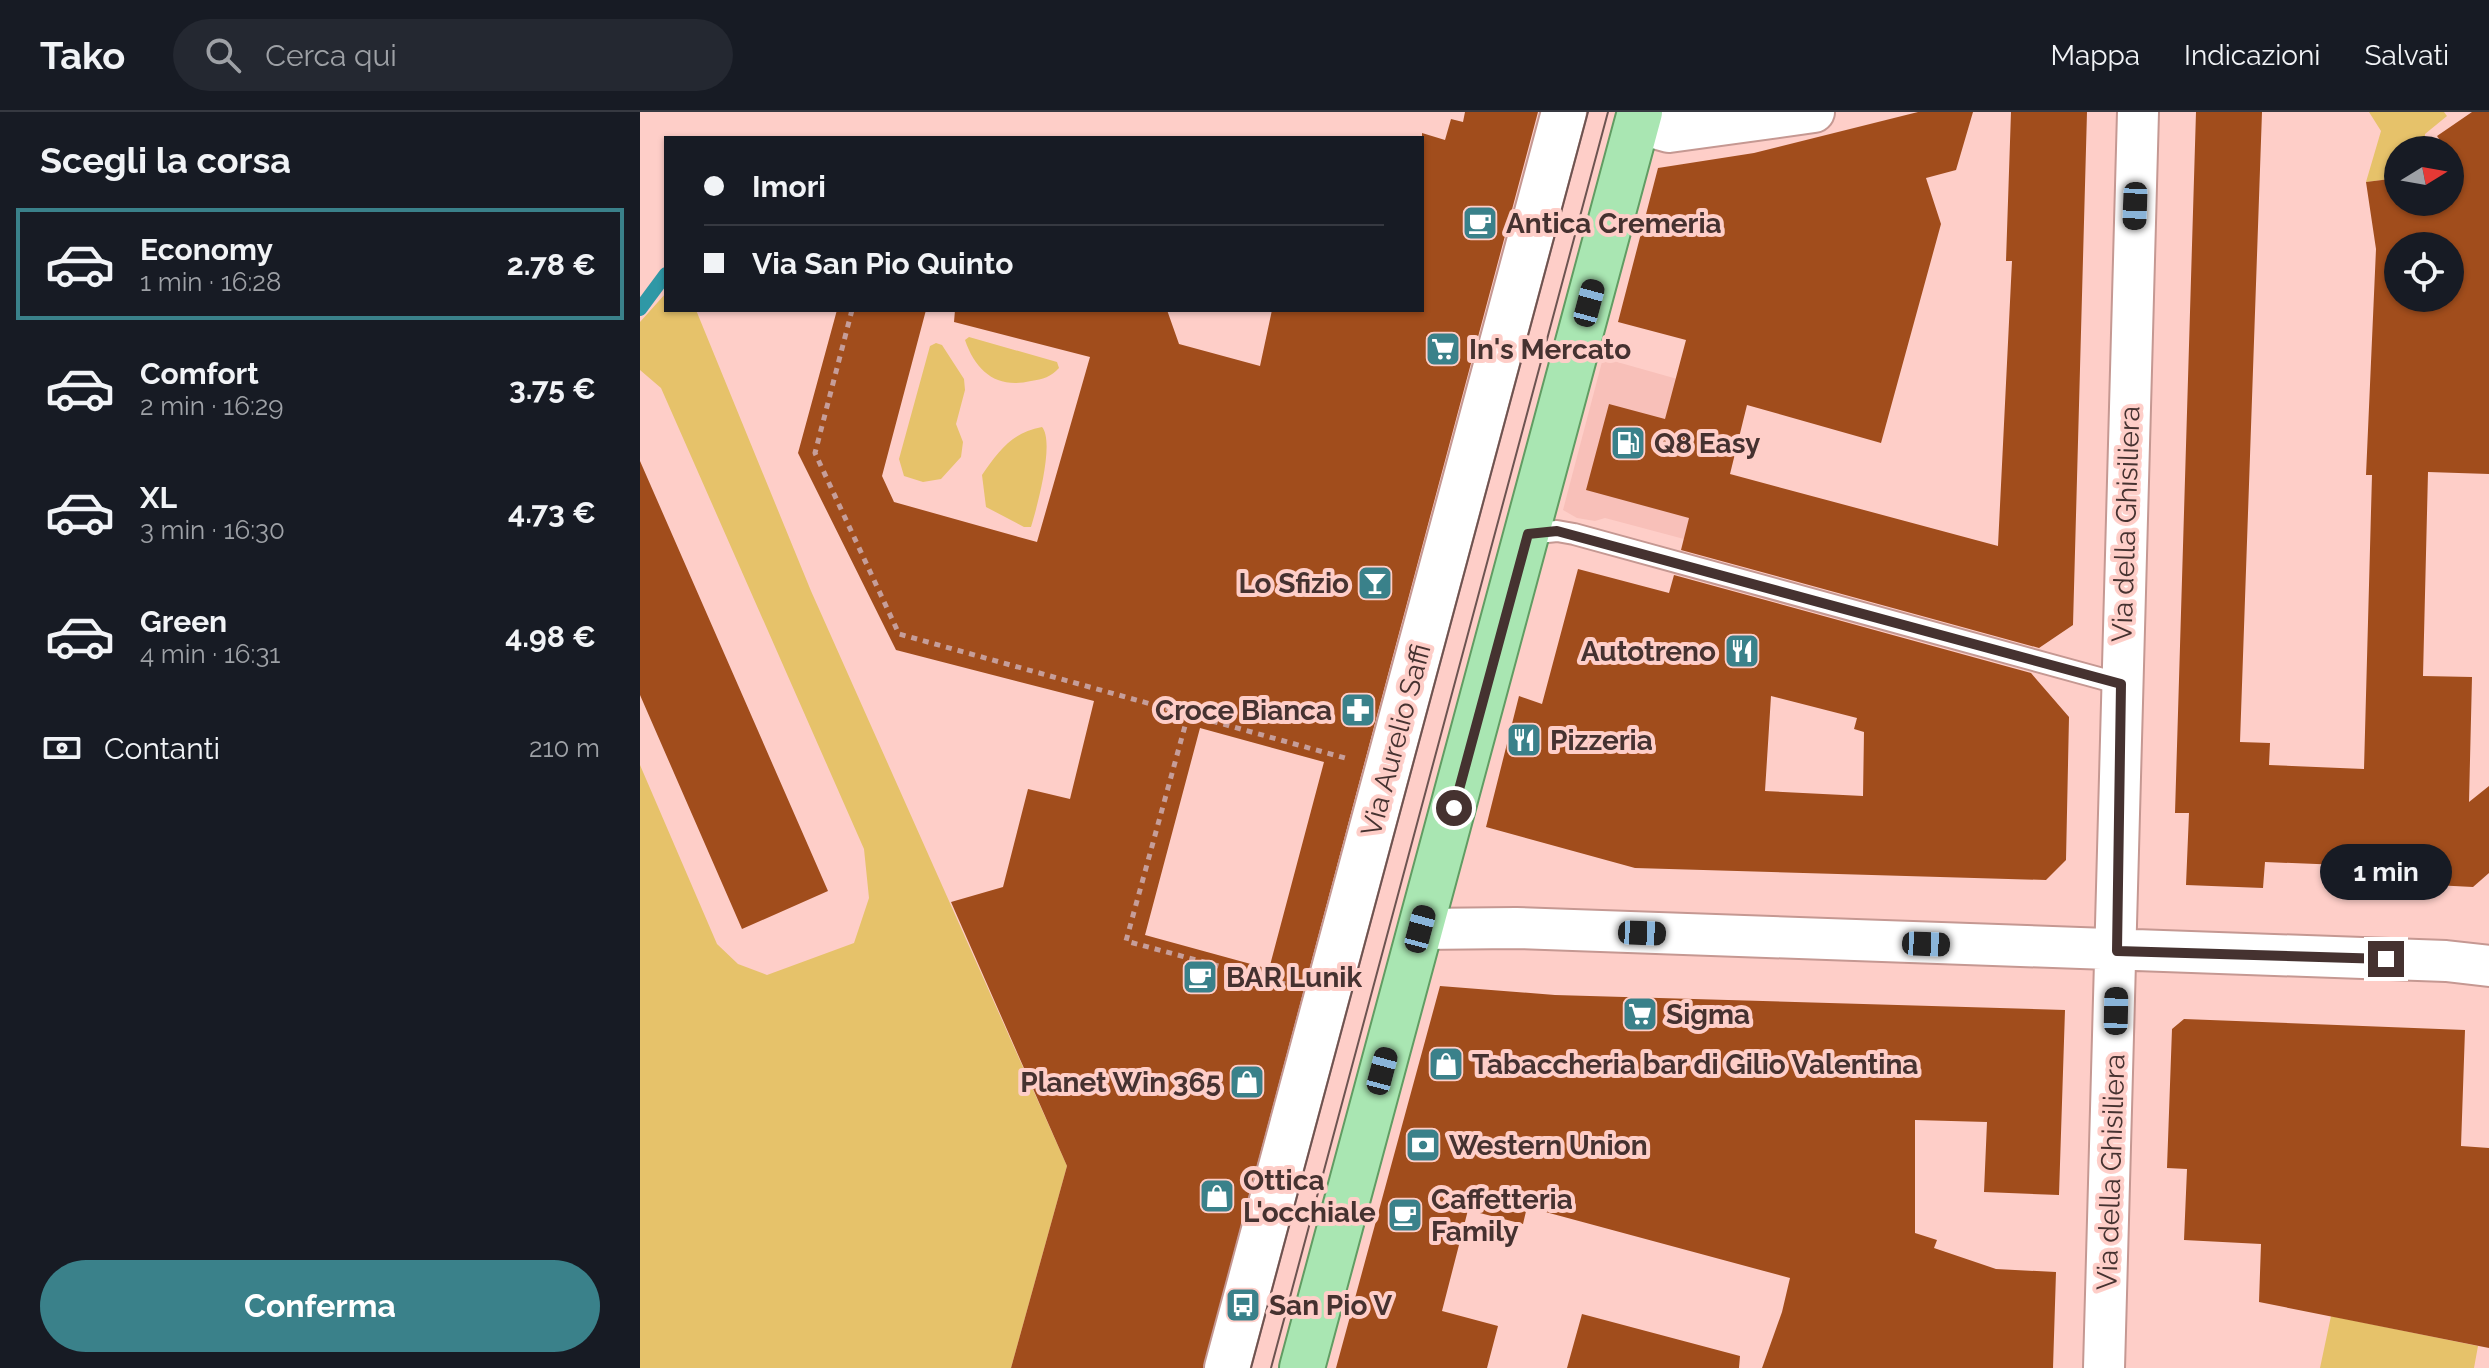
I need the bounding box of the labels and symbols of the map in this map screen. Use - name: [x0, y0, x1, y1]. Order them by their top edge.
- north arrow: [2384, 136, 2464, 216]
- car: [2122, 182, 2148, 230]
- cafe icon: Antica Cremeria: [1461, 204, 1499, 242]
- place label: Antica Cremeria: [1506, 207, 1722, 240]
- car: [1571, 277, 1607, 329]
- supermarket icon: In's Mercato: [1424, 330, 1462, 368]
- place label: In's Mercato: [1469, 333, 1631, 366]
- street label: Via della Ghisiliera: [2105, 405, 2147, 643]
- fuel station icon: Q8 Easy: [1609, 424, 1647, 462]
- place label: Q8 Easy: [1654, 427, 1761, 460]
- bar icon: Lo Sfizio: [1356, 564, 1394, 602]
- place label: Lo Sfizio: [1238, 567, 1349, 600]
- restaurant icon: Autotreno: [1723, 632, 1761, 670]
- place label: Autotreno: [1581, 635, 1716, 668]
- street label: Via Aurelio Saffi: [1354, 640, 1438, 840]
- pharmacy icon: Croce Bianca: [1339, 691, 1377, 729]
- place label: Croce Bianca: [1155, 694, 1332, 727]
- restaurant icon: Pizzeria: [1505, 721, 1543, 759]
- place label: Pizzeria: [1550, 724, 1653, 757]
- route start: [1436, 790, 1472, 826]
- callout: 1 min: [2320, 843, 2452, 899]
- car: [1402, 903, 1438, 955]
- car: [1618, 920, 1666, 946]
- car: [1902, 931, 1950, 957]
- route end: [2368, 941, 2404, 977]
- cafe icon: BAR Lunik: [1181, 958, 1219, 996]
- place label: BAR Lunik: [1226, 961, 1362, 994]
- car: [2104, 987, 2128, 1035]
- supermarket icon: Sigma: [1621, 995, 1659, 1033]
- place label: Sigma: [1666, 998, 1750, 1031]
- car: [1364, 1045, 1400, 1097]
- shop icon: Tabaccheria bar di Gilio Valentina: [1427, 1045, 1465, 1083]
- place label: Tabaccheria bar di Gilio Valentina: [1472, 1048, 1918, 1081]
- street label: Via della Ghisiliera: [2090, 1053, 2132, 1291]
- shop icon: Planet Win 365: [1228, 1063, 1266, 1101]
- place label: Planet Win 365: [1020, 1066, 1221, 1099]
- bank icon: Western Union: [1404, 1126, 1442, 1164]
- place label: Western Union: [1449, 1129, 1648, 1162]
- place label: Ottica L'occhiale: [1243, 1164, 1376, 1229]
- shop icon: Ottica L'occhiale: [1198, 1177, 1236, 1215]
- place label: Caffetteria Family: [1431, 1183, 1573, 1248]
- cafe icon: Caffetteria Family: [1386, 1196, 1424, 1234]
- bus stop icon: San Pio V: [1224, 1286, 1262, 1324]
- place label: San Pio V: [1269, 1289, 1392, 1322]

